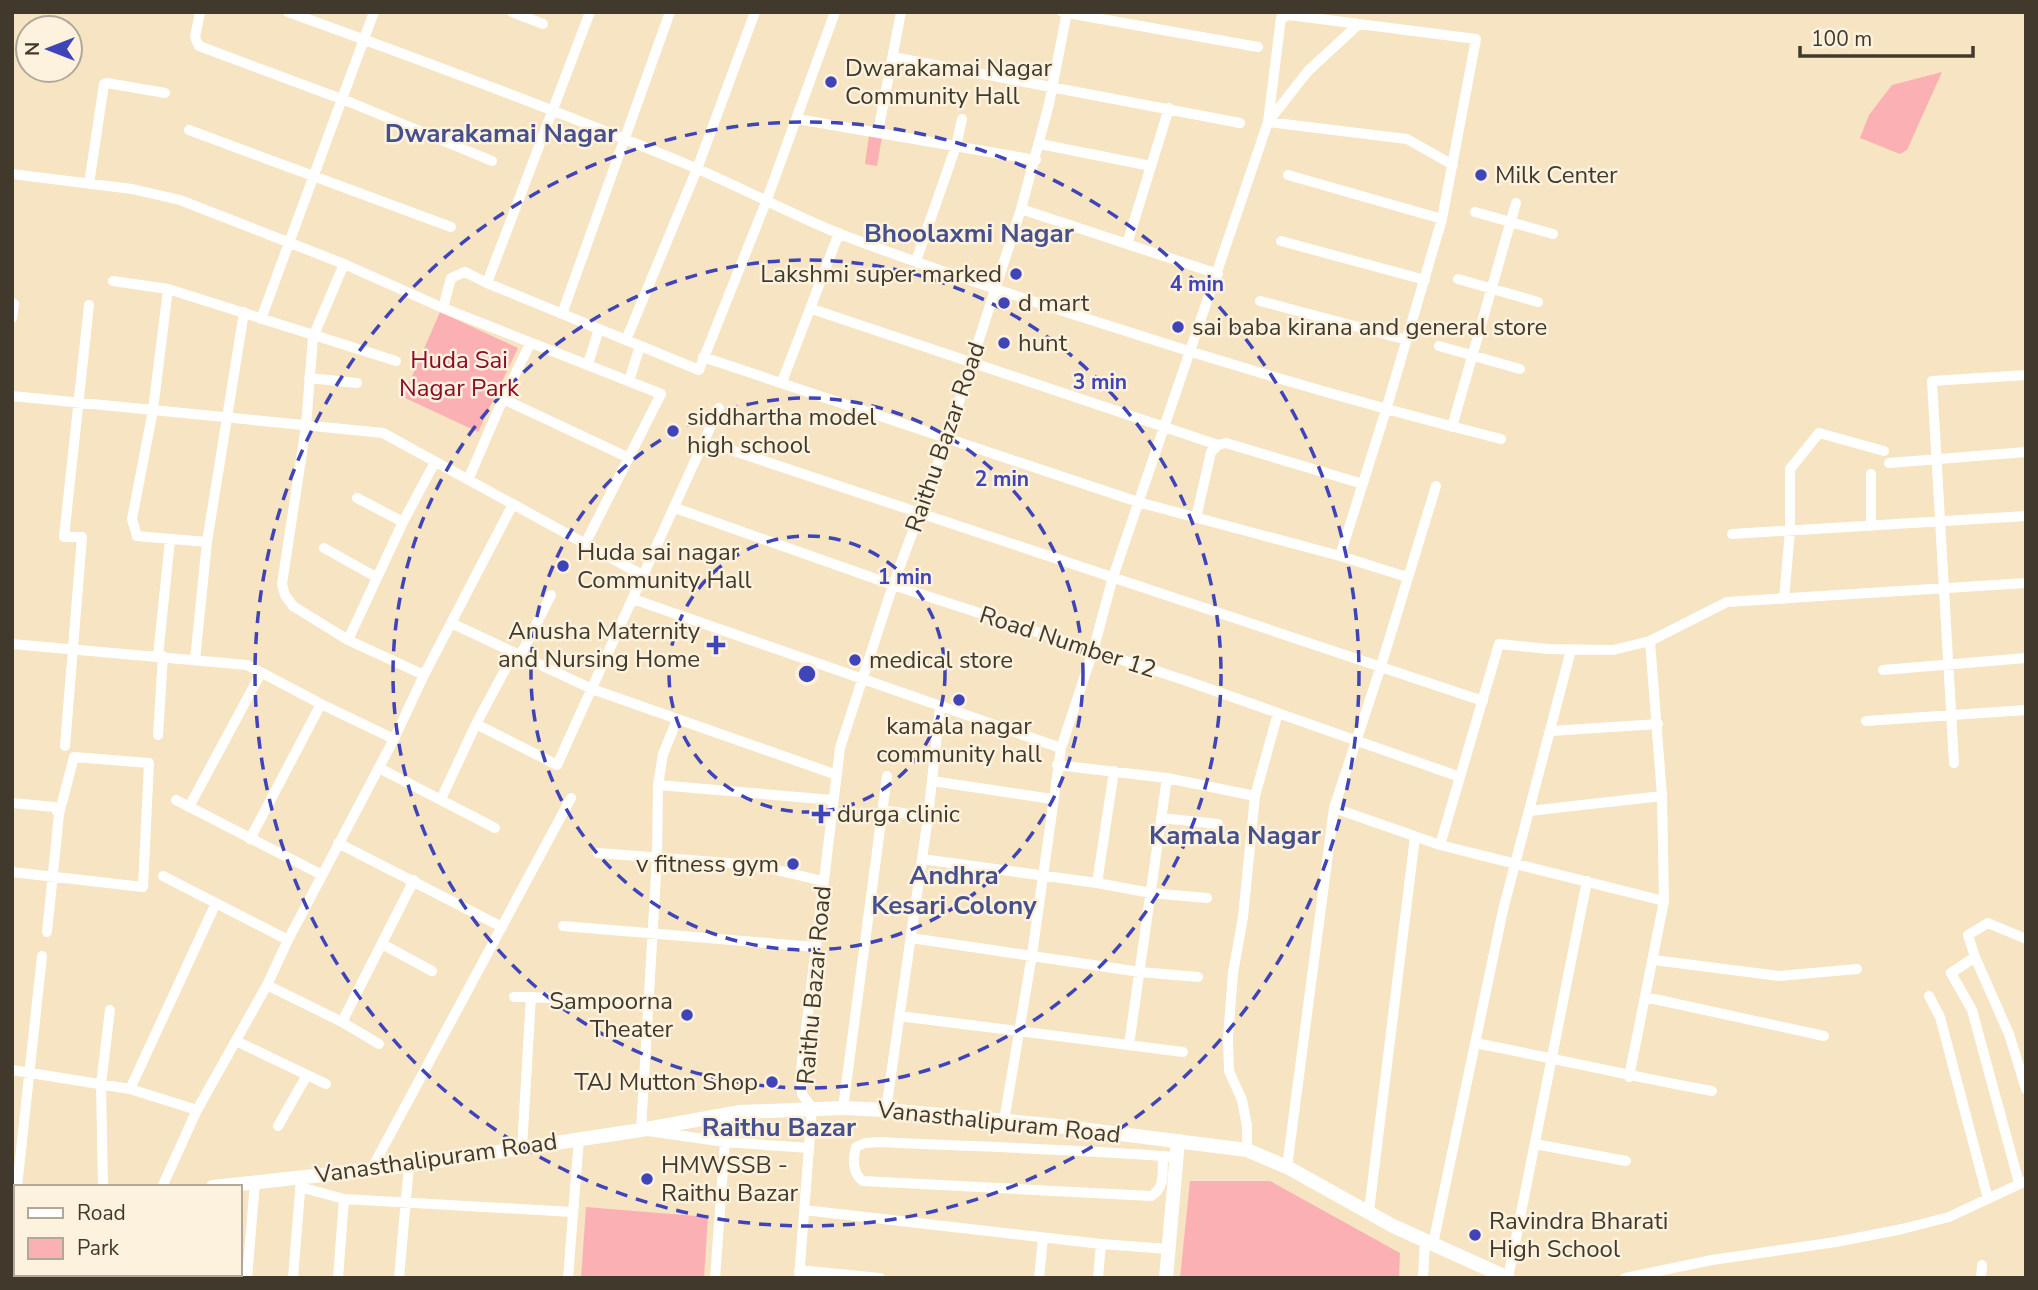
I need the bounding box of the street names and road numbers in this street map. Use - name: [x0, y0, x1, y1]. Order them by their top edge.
- street label: Raithu Bazar Road: [897, 338, 993, 536]
- street label: Road Number 12: [976, 598, 1160, 686]
- street label: Raithu Bazar Road: [789, 884, 839, 1086]
- street label: Vanasthalipuram Road: [875, 1093, 1122, 1151]
- street label: Vanasthalipuram Road: [312, 1125, 559, 1191]

